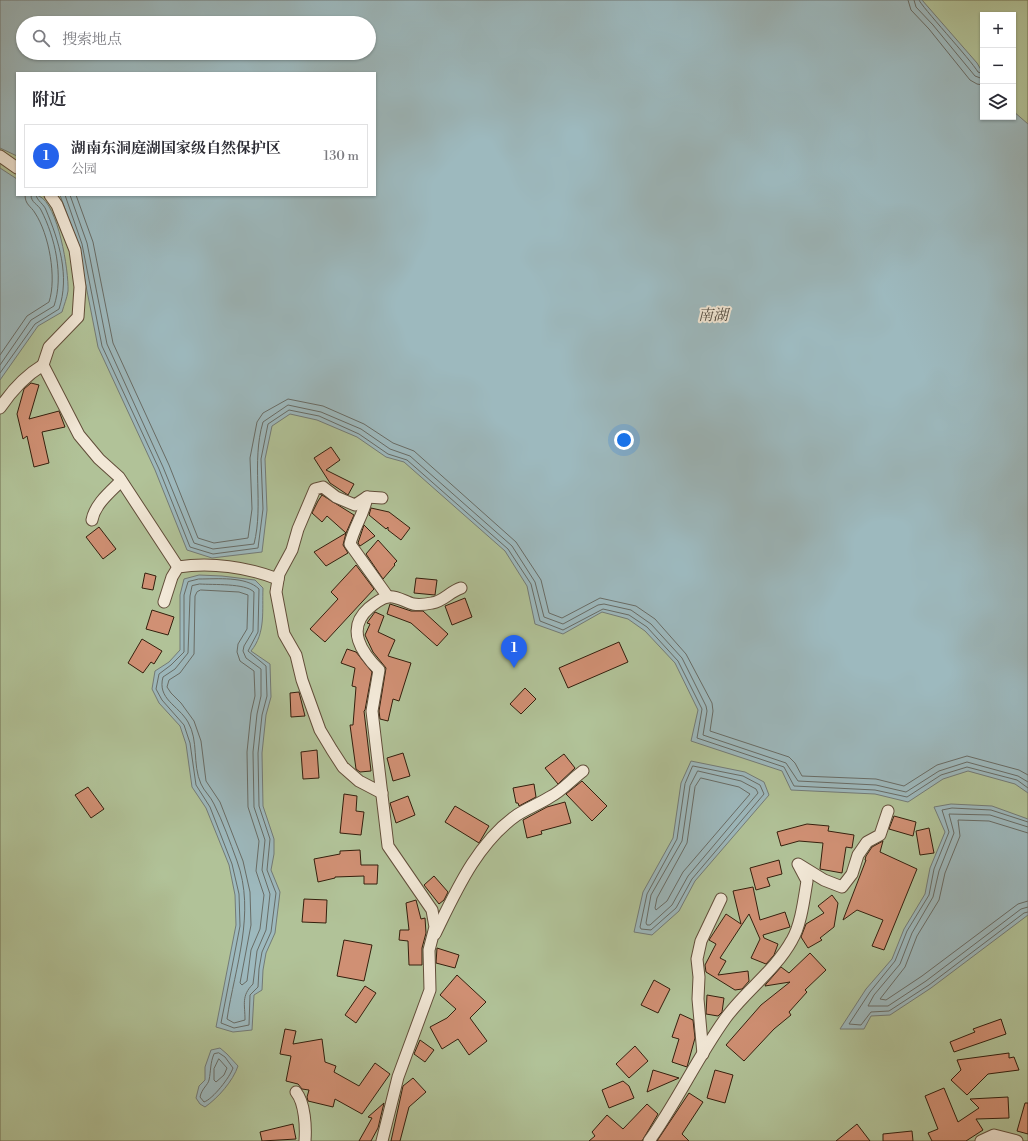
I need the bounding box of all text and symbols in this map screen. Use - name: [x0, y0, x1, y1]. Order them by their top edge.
- map controls: [980, 12, 1016, 120]
- button: +: [980, 12, 1016, 48]
- search box: [16, 16, 376, 60]
- icon: search: [30, 27, 52, 49]
- text: 搜索地点: [62, 30, 122, 49]
- button: −: [980, 48, 1016, 84]
- button: layers: [980, 84, 1016, 120]
- text: 附近: [32, 89, 66, 111]
- text: 湖南东洞庭湖国家级自然保护区: [71, 139, 281, 158]
- text: 1: [43, 148, 49, 164]
- text: 130 m: [324, 148, 359, 164]
- text: 公园: [71, 161, 97, 177]
- water label: 南湖: [698, 306, 731, 325]
- your location: [614, 430, 634, 450]
- pin: 1: [501, 635, 527, 668]

